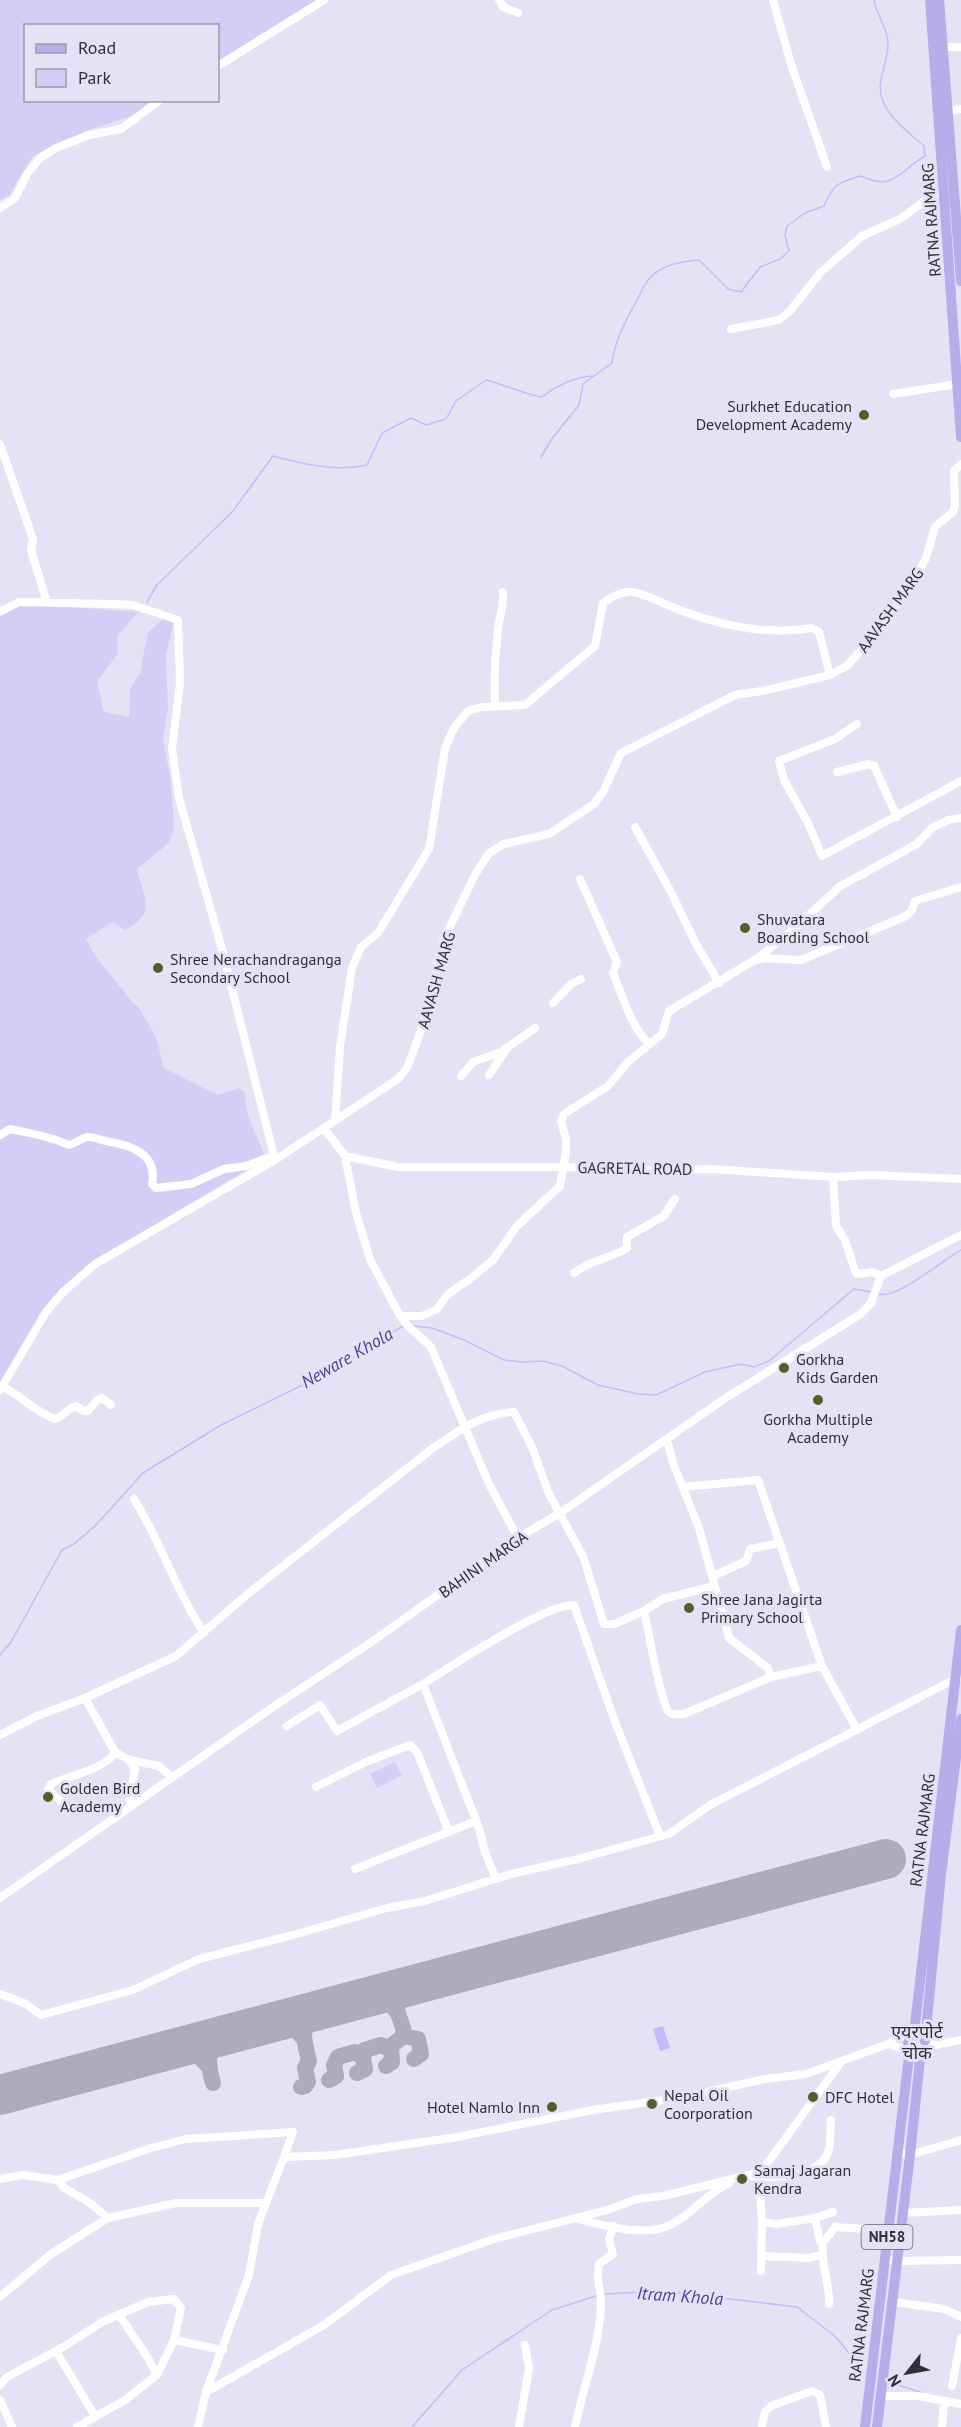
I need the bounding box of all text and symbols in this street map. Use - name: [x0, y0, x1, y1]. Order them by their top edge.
- legend: [24, 24, 219, 102]
- text: Road: [78, 36, 116, 59]
- text: Park: [78, 66, 111, 89]
- street label: RATNA RAJMARG: [917, 163, 945, 277]
- place label: Surkhet Education Development Academy: [696, 396, 853, 434]
- marker: Surkhet Education Development Academy: [857, 408, 871, 422]
- street label: AAVASH MARG: [853, 564, 927, 656]
- place label: Shuvatara Boarding School: [757, 909, 869, 947]
- marker: Shuvatara Boarding School: [738, 921, 752, 935]
- street label: AAVASH MARG: [413, 929, 459, 1031]
- place label: Shree Nerachandraganga Secondary School: [170, 949, 342, 987]
- marker: Shree Nerachandraganga Secondary School: [151, 961, 165, 975]
- street label: GAGRETAL ROAD: [577, 1157, 693, 1179]
- water label: Neware Khola: [297, 1322, 397, 1393]
- place label: Gorkha Kids Garden: [796, 1349, 878, 1387]
- marker: Gorkha Kids Garden: [777, 1361, 791, 1375]
- marker: Gorkha Multiple Academy: [811, 1393, 825, 1407]
- place label: Gorkha Multiple Academy: [763, 1409, 873, 1447]
- street label: BAHINI MARGA: [435, 1526, 532, 1602]
- place label: Shree Jana Jagirta Primary School: [701, 1589, 822, 1627]
- marker: Shree Jana Jagirta Primary School: [682, 1601, 696, 1615]
- street label: RATNA RAJMARG: [905, 1772, 939, 1888]
- place label: Golden Bird Academy: [60, 1778, 140, 1816]
- marker: Golden Bird Academy: [41, 1790, 55, 1804]
- district label: एयरपोर्ट चोक: [891, 2020, 944, 2064]
- place label: Nepal Oil Coorporation: [664, 2085, 753, 2123]
- place label: DFC Hotel: [825, 2087, 894, 2107]
- marker: DFC Hotel: [806, 2090, 820, 2104]
- place label: Hotel Namlo Inn: [427, 2097, 540, 2117]
- marker: Nepal Oil Coorporation: [645, 2097, 659, 2111]
- marker: Hotel Namlo Inn: [545, 2100, 559, 2114]
- place label: Samaj Jagaran Kendra: [754, 2160, 851, 2198]
- marker: Samaj Jagaran Kendra: [735, 2172, 749, 2186]
- road number: NH58: [862, 2225, 912, 2249]
- street label: RATNA RAJMARG: [844, 2267, 878, 2383]
- water label: Itram Khola: [636, 2281, 724, 2310]
- north arrow: [877, 2343, 937, 2403]
- text: N: [883, 2371, 905, 2390]

